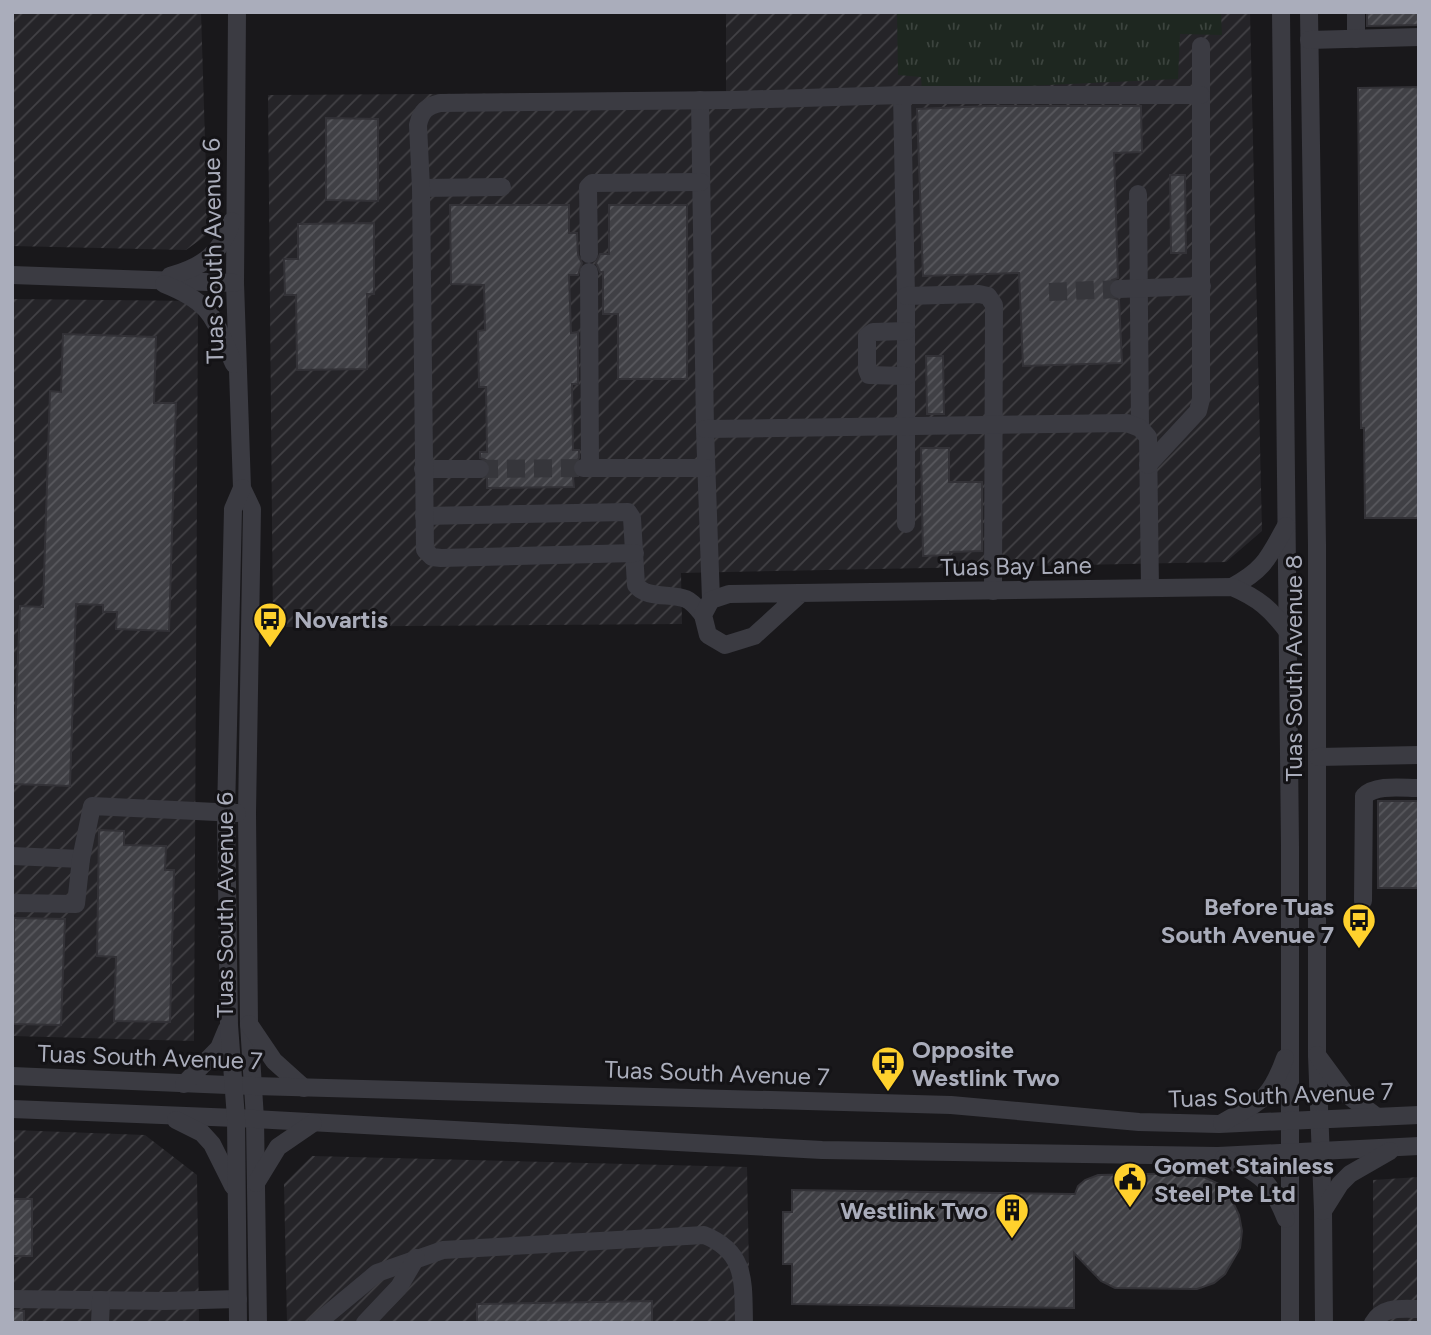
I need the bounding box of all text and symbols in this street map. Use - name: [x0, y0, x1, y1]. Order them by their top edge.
- street label: Tuas South Avenue 6: [197, 138, 229, 364]
- street label: Tuas Bay Lane: [940, 550, 1092, 582]
- street label: Tuas South Avenue 8: [1279, 554, 1308, 782]
- bus stop icon: Novartis: [251, 600, 289, 649]
- place label: Novartis: [294, 605, 388, 634]
- street label: Tuas South Avenue 6: [210, 792, 239, 1018]
- place label: Before Tuas South Avenue 7: [1161, 892, 1334, 949]
- bus stop icon: Before Tuas South Avenue 7: [1340, 901, 1378, 950]
- place label: Opposite Westlink Two: [912, 1035, 1060, 1092]
- street label: Tuas South Avenue 7: [37, 1039, 263, 1075]
- bus stop icon: Opposite Westlink Two: [869, 1044, 907, 1093]
- street label: Tuas South Avenue 7: [604, 1055, 830, 1091]
- street label: Tuas South Avenue 7: [1168, 1077, 1394, 1113]
- place label: Gomet Stainless Steel Pte Ltd: [1154, 1151, 1334, 1208]
- public building icon: Gomet Stainless Steel Pte Ltd: [1111, 1160, 1149, 1209]
- building icon: Westlink Two: [993, 1191, 1031, 1240]
- place label: Westlink Two: [840, 1196, 988, 1225]

